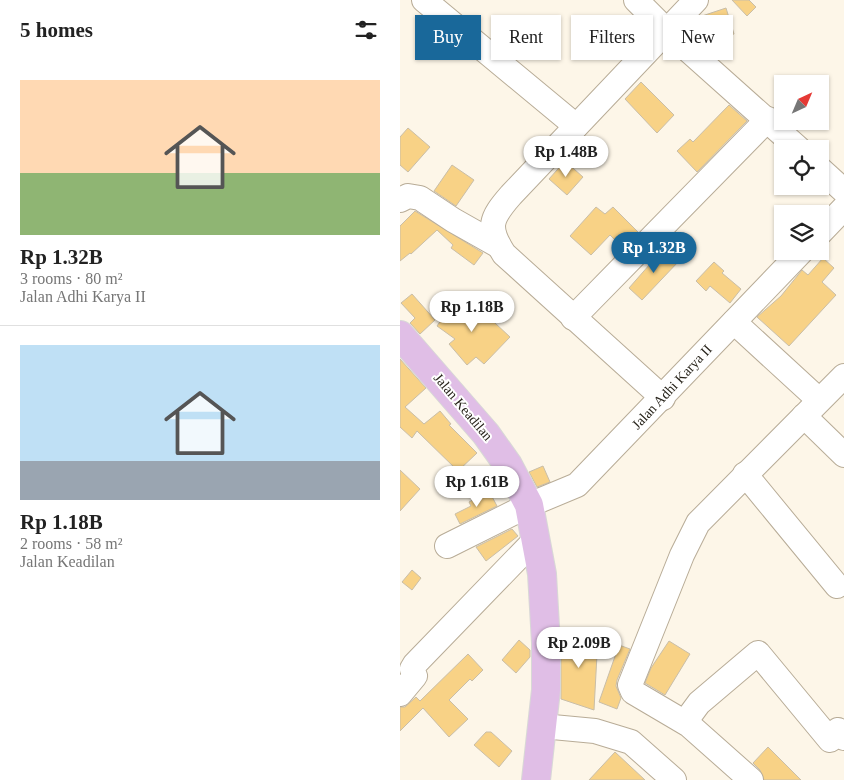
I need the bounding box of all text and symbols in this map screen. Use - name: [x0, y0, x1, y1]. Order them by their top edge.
- chip: Buy: [415, 15, 481, 60]
- chip: Rent: [491, 15, 561, 60]
- chip: Filters: [571, 15, 653, 60]
- chip: New: [663, 15, 733, 60]
- icon: filters: [352, 16, 380, 44]
- text: 5 homes: [20, 18, 93, 42]
- north arrow: [774, 75, 829, 130]
- map controls: [774, 75, 829, 260]
- icon: home: [155, 112, 245, 202]
- pin: Rp 1.48B: [514, 136, 618, 178]
- button: locate: [774, 140, 829, 195]
- text: Rp 1.48B: [534, 143, 598, 160]
- button: layers: [774, 205, 829, 260]
- pin: Rp 1.32B: [602, 232, 706, 274]
- text: Rp 1.32B: [622, 239, 686, 256]
- text: Rp 1.32B: [20, 245, 103, 269]
- text: 3 rooms · 80 m²: [20, 270, 123, 287]
- text: Jalan Adhi Karya II: [20, 288, 146, 305]
- pin: Rp 1.18B: [420, 290, 524, 333]
- text: Rp 1.18B: [440, 298, 504, 315]
- street label: Jalan Adhi Karya II: [629, 341, 715, 432]
- street label: Jalan Keadilan: [431, 370, 495, 444]
- icon: home: [155, 378, 245, 468]
- pin: Rp 1.61B: [425, 466, 529, 508]
- text: Rp 1.61B: [445, 473, 509, 490]
- text: Rp 1.18B: [20, 510, 103, 534]
- text: 2 rooms · 58 m²: [20, 535, 123, 552]
- text: Jalan Keadilan: [20, 553, 115, 570]
- pin: Rp 2.09B: [527, 626, 631, 669]
- text: Rp 2.09B: [547, 634, 611, 651]

